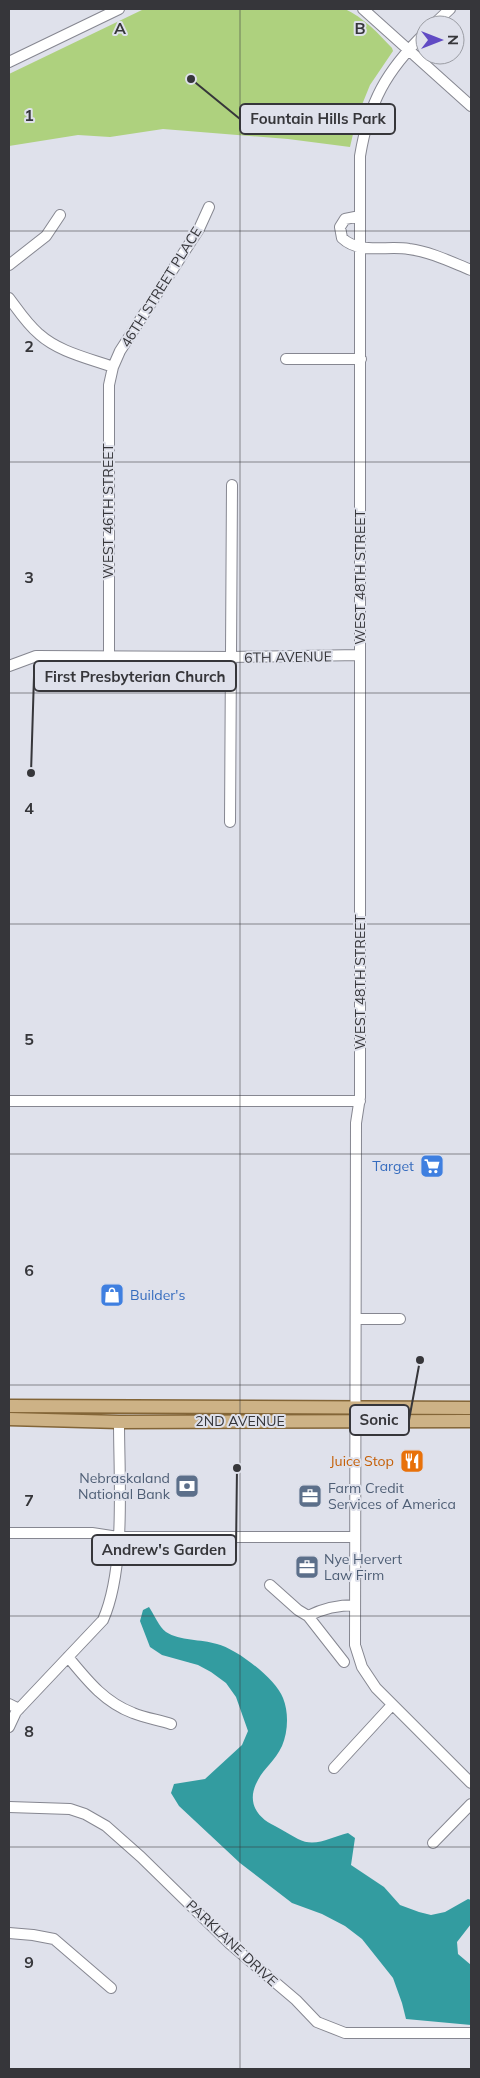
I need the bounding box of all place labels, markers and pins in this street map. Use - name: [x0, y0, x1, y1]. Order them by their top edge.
- callout: Fountain Hills Park: [240, 104, 395, 134]
- callout: First Presbyterian Church: [34, 661, 236, 691]
- supermarket icon: Target: [419, 1153, 445, 1179]
- place label: Target: [372, 1157, 414, 1175]
- shop icon: Builder's: [99, 1282, 125, 1308]
- place label: Builder's: [130, 1286, 185, 1304]
- callout: Sonic: [350, 1405, 409, 1435]
- restaurant icon: Juice Stop: [399, 1448, 425, 1474]
- place label: Juice Stop: [330, 1452, 394, 1470]
- place label: Nebraskaland National Bank: [78, 1469, 171, 1503]
- bank icon: Nebraskaland National Bank: [174, 1473, 200, 1499]
- place label: Farm Credit Services of America: [328, 1479, 456, 1513]
- office icon: Farm Credit Services of America: [297, 1483, 323, 1509]
- callout: Andrew's Garden: [92, 1535, 236, 1565]
- place label: Nye Hervert Law Firm: [324, 1550, 402, 1584]
- office icon: Nye Hervert Law Firm: [294, 1554, 320, 1580]

